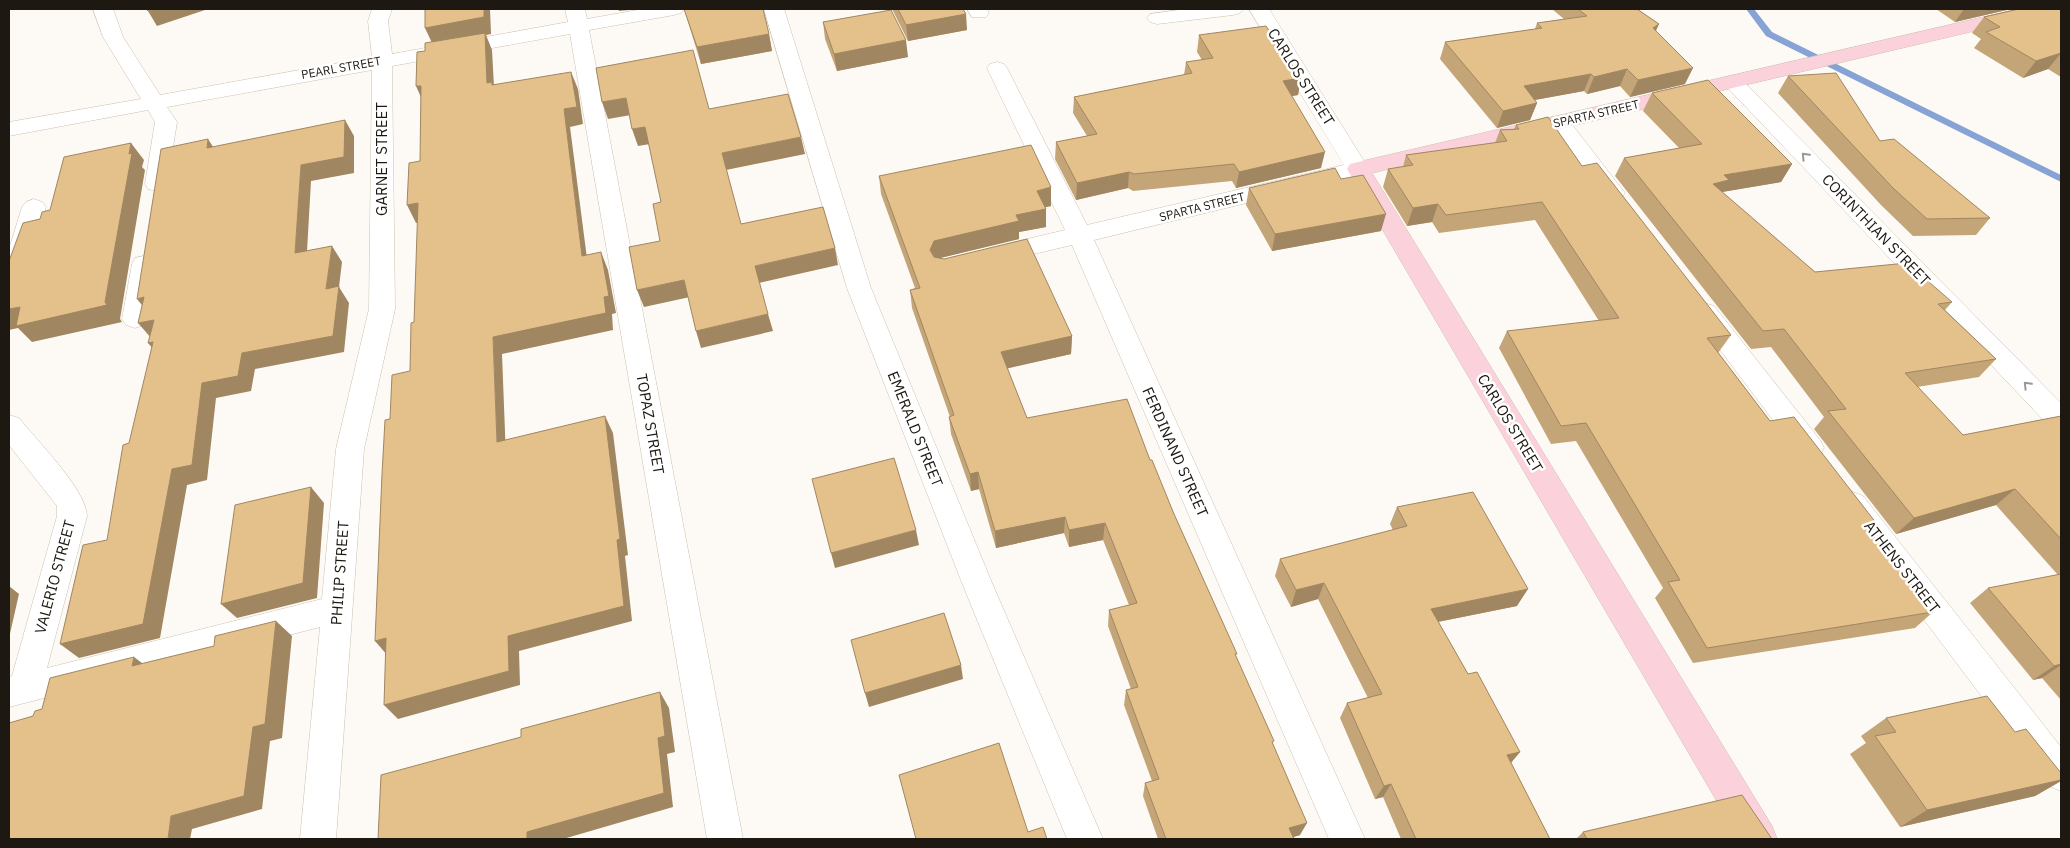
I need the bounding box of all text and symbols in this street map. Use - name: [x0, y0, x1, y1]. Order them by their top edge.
- street label: CARLOS STREET: [1264, 25, 1339, 129]
- street label: PEARL STREET: [300, 53, 382, 82]
- street label: SPARTA STREET: [1552, 96, 1640, 131]
- street label: GARNET STREET: [372, 102, 391, 216]
- one-way arrow: [1802, 152, 1811, 161]
- street label: CORINTHIAN STREET: [1818, 170, 1935, 290]
- street label: SPARTA STREET: [1158, 189, 1246, 224]
- street label: EMERALD STREET: [884, 368, 947, 490]
- street label: CARLOS STREET: [1474, 370, 1547, 476]
- street label: TOPAZ STREET: [632, 372, 669, 476]
- one-way arrow: [2024, 382, 2033, 391]
- street label: FERDINAND STREET: [1138, 384, 1213, 520]
- street label: ATHENS STREET: [1860, 517, 1945, 617]
- street label: VALERIO STREET: [30, 518, 79, 636]
- street label: PHILIP STREET: [326, 520, 353, 626]

